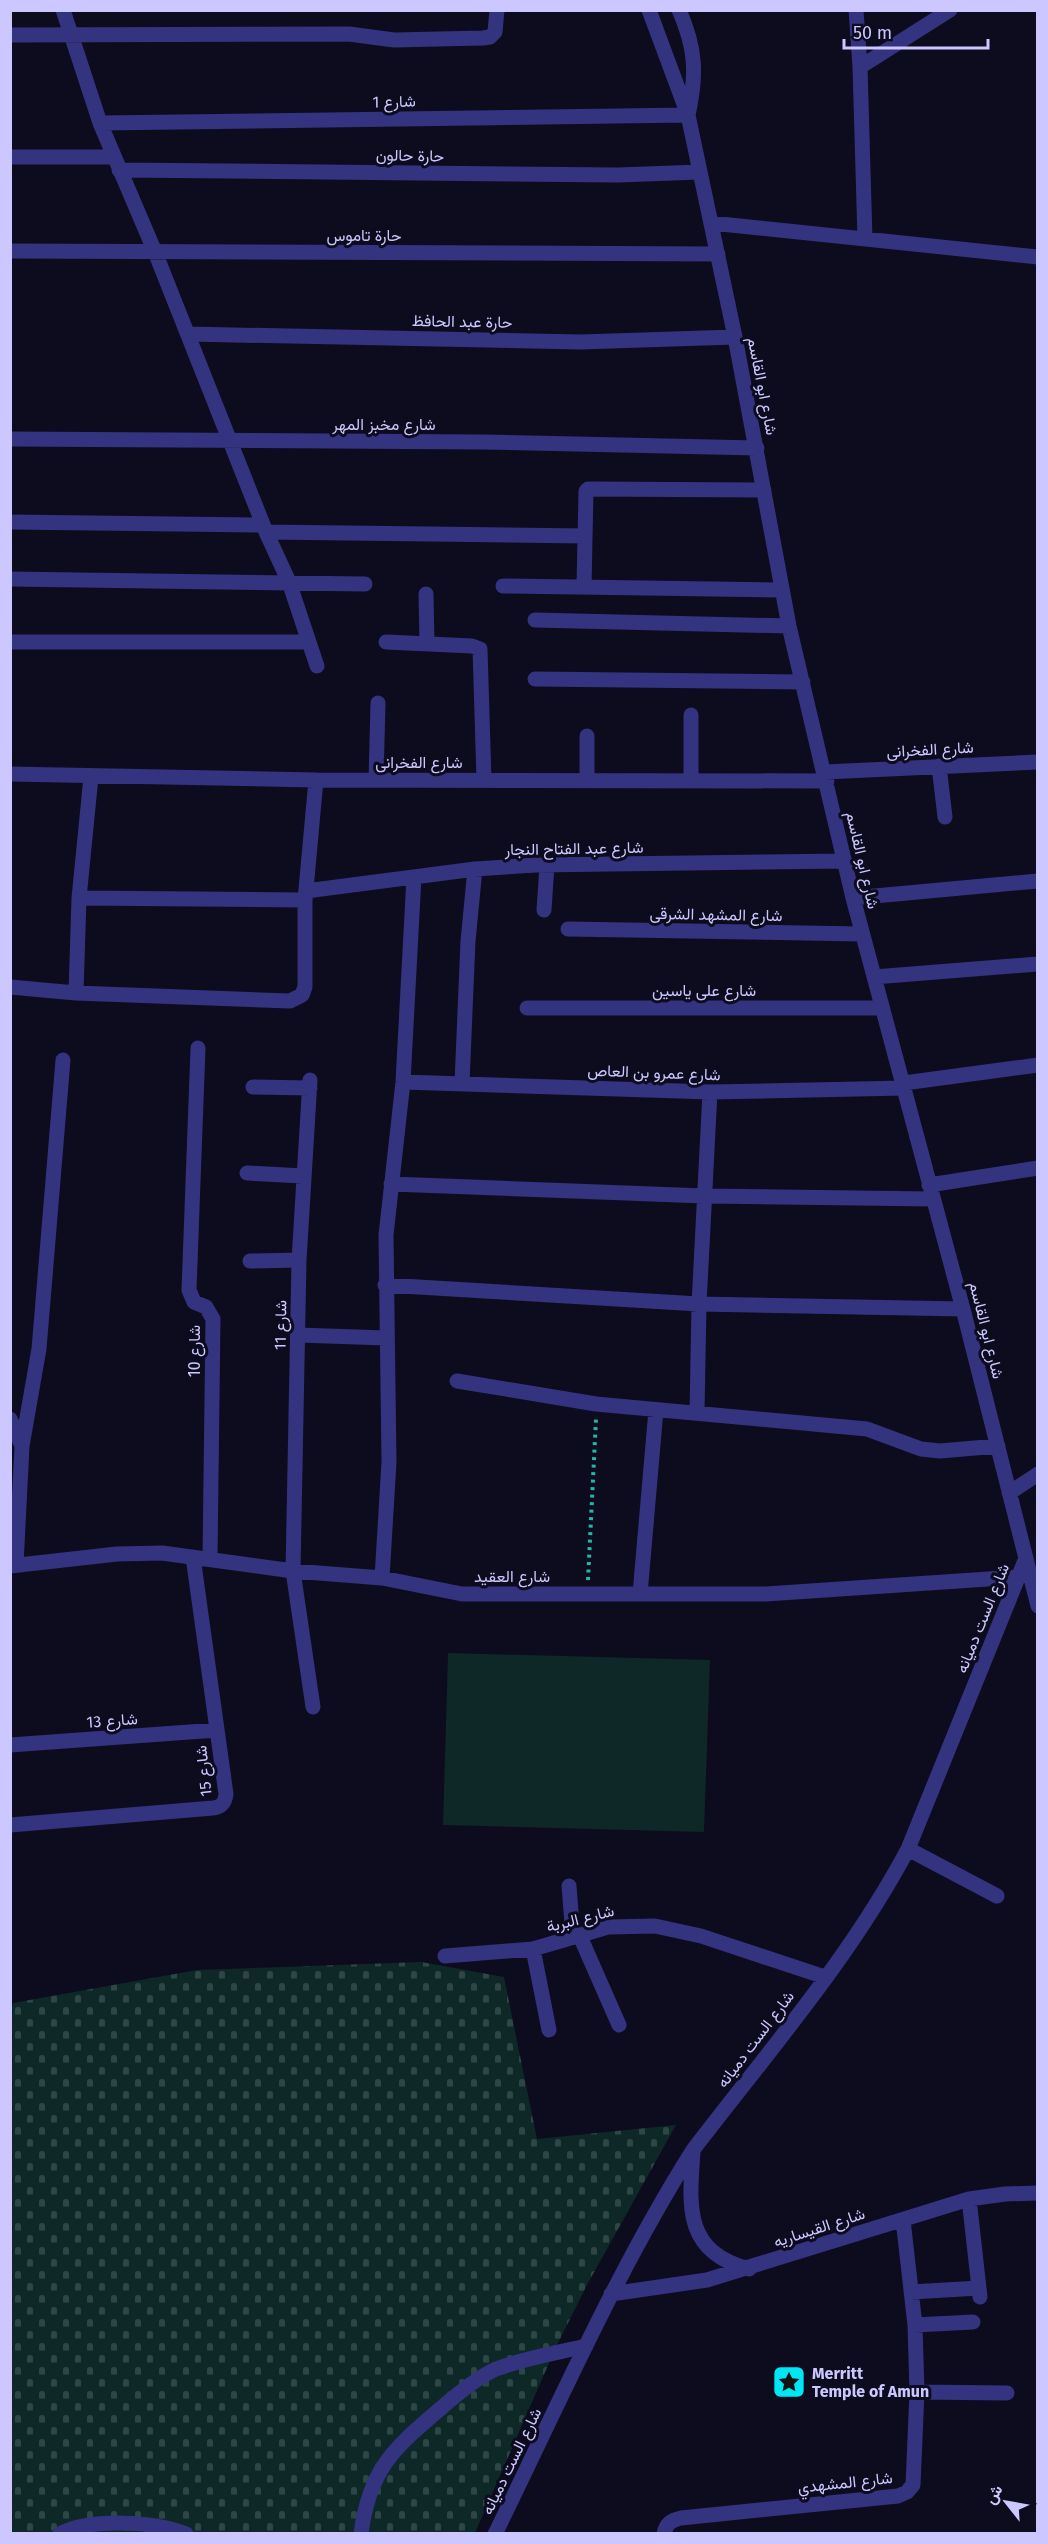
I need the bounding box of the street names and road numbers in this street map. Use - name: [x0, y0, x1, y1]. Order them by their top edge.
- street label: شارع 1: [372, 92, 416, 113]
- street label: حارة حالون: [376, 145, 445, 167]
- street label: حارة تاموس: [327, 226, 402, 246]
- street label: حارة عبد الحافظ: [412, 311, 513, 333]
- street label: شارع ابو القاسم: [742, 335, 781, 437]
- street label: شارع مخبز المهر: [331, 415, 436, 436]
- street label: شارع الفخرانى: [886, 738, 974, 763]
- street label: شارع الفخرانى: [375, 753, 463, 774]
- street label: شارع ابو القاسم: [840, 810, 883, 911]
- street label: شارع عبد الفتاح النجار: [503, 838, 644, 861]
- street label: شارع المشهد الشرقى: [649, 904, 783, 927]
- street label: شارع على ياسين: [652, 981, 756, 1002]
- street label: شارع عمرو بن العاص: [587, 1061, 721, 1086]
- street label: شارع ابو القاسم: [963, 1280, 1008, 1381]
- street label: شارع 11: [271, 1300, 292, 1350]
- street label: شارع 10: [185, 1325, 206, 1377]
- street label: شارع الست دميانه: [952, 1561, 1015, 1676]
- street label: شارع العقيد: [474, 1567, 550, 1588]
- street label: شارع 13: [86, 1709, 138, 1734]
- street label: شارع 15: [191, 1744, 218, 1797]
- street label: شارع البربة: [544, 1901, 616, 1938]
- street label: شارع الست دميانه: [713, 1987, 800, 2093]
- street label: شارع القيساريه: [771, 2204, 868, 2253]
- street label: شارع الست دميانه: [477, 2405, 547, 2519]
- street label: شارع المشهدي: [797, 2468, 894, 2501]

